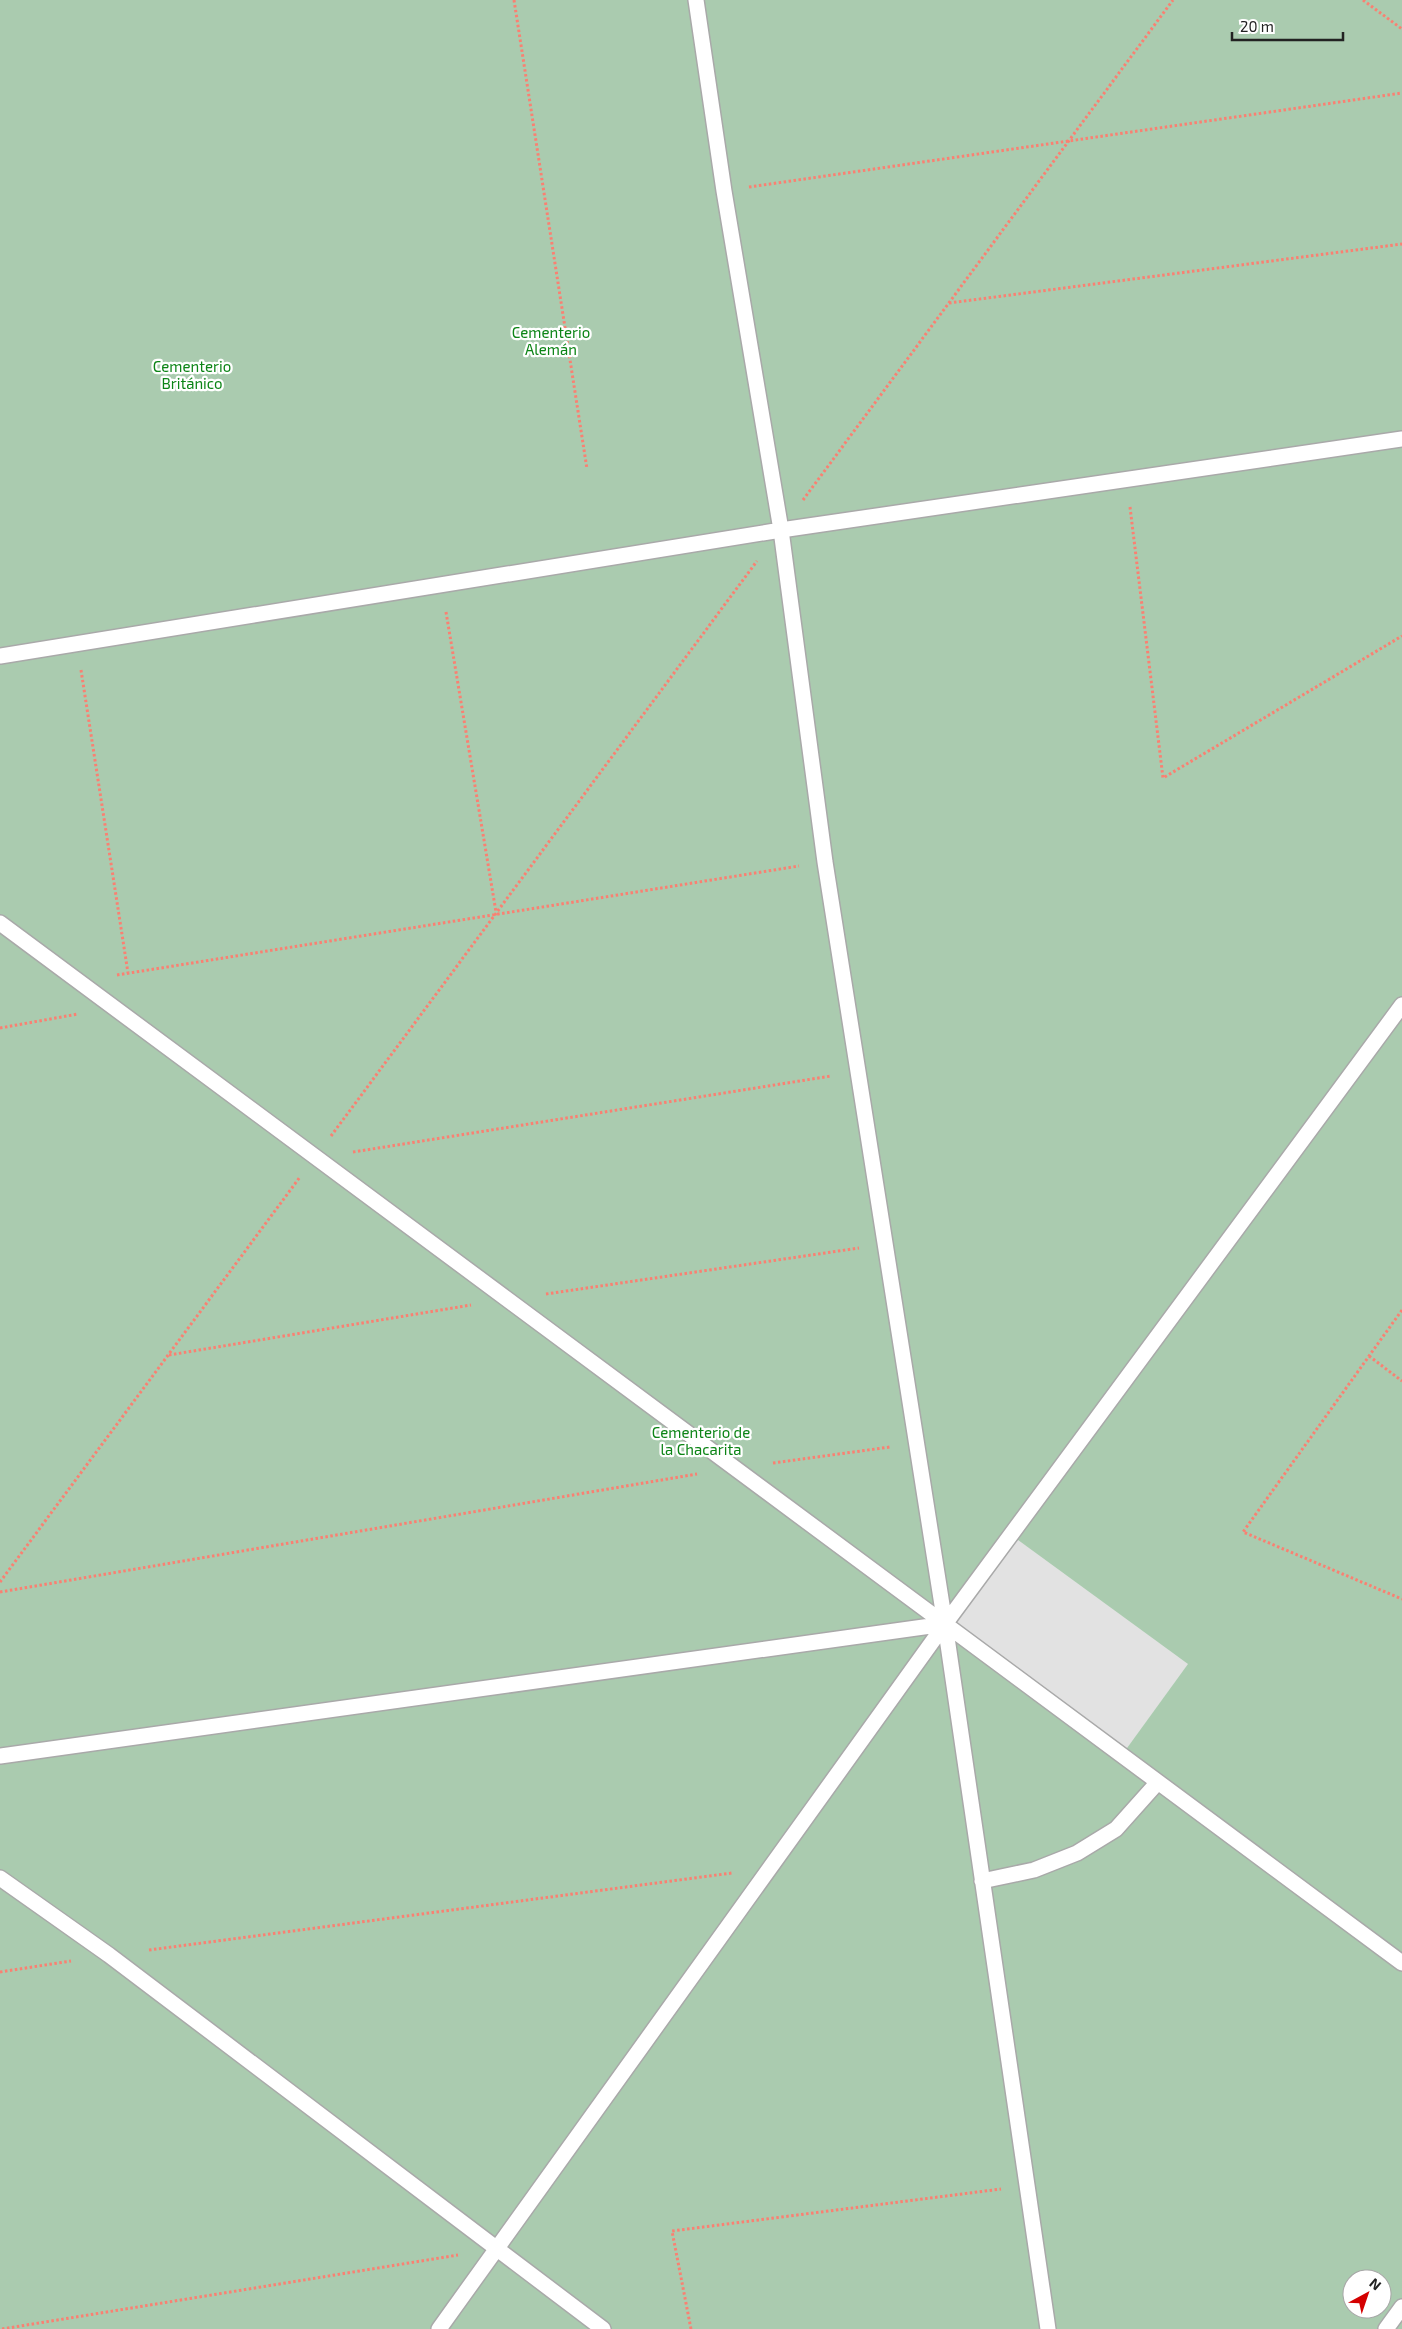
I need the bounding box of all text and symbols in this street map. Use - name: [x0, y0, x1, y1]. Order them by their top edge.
- scale bar: [1232, 10, 1343, 42]
- text: 20 m: [1240, 17, 1274, 35]
- park label: Cementerio Alemán: [512, 323, 590, 358]
- park label: Cementerio Británico: [153, 357, 231, 392]
- park label: Cementerio de la Chacarita: [652, 1423, 750, 1458]
- north arrow: [1342, 2269, 1392, 2319]
- text: N: [1366, 2274, 1385, 2293]

